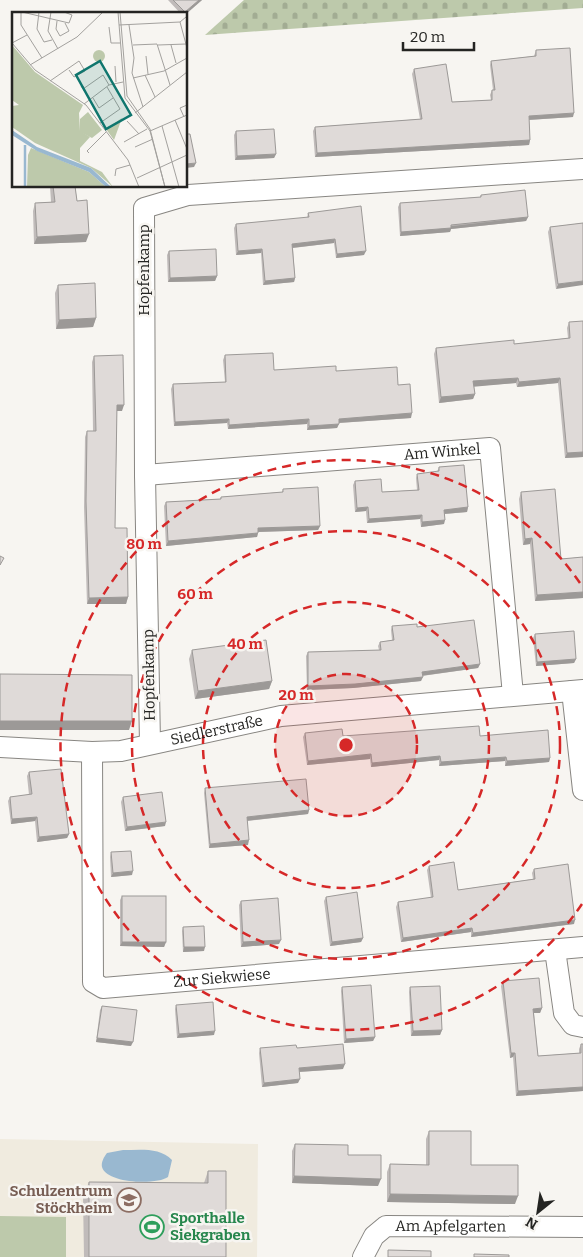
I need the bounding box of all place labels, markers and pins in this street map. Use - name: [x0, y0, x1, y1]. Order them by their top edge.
- centre of rings: [337, 736, 355, 754]
- place label: Schulzentrum Stöckheim: [10, 1182, 113, 1217]
- school or university icon: Schulzentrum Stöckheim: [116, 1187, 142, 1213]
- place label: Sporthalle Siekgraben: [170, 1209, 251, 1244]
- sports icon: Sporthalle Siekgraben: [139, 1214, 165, 1240]

